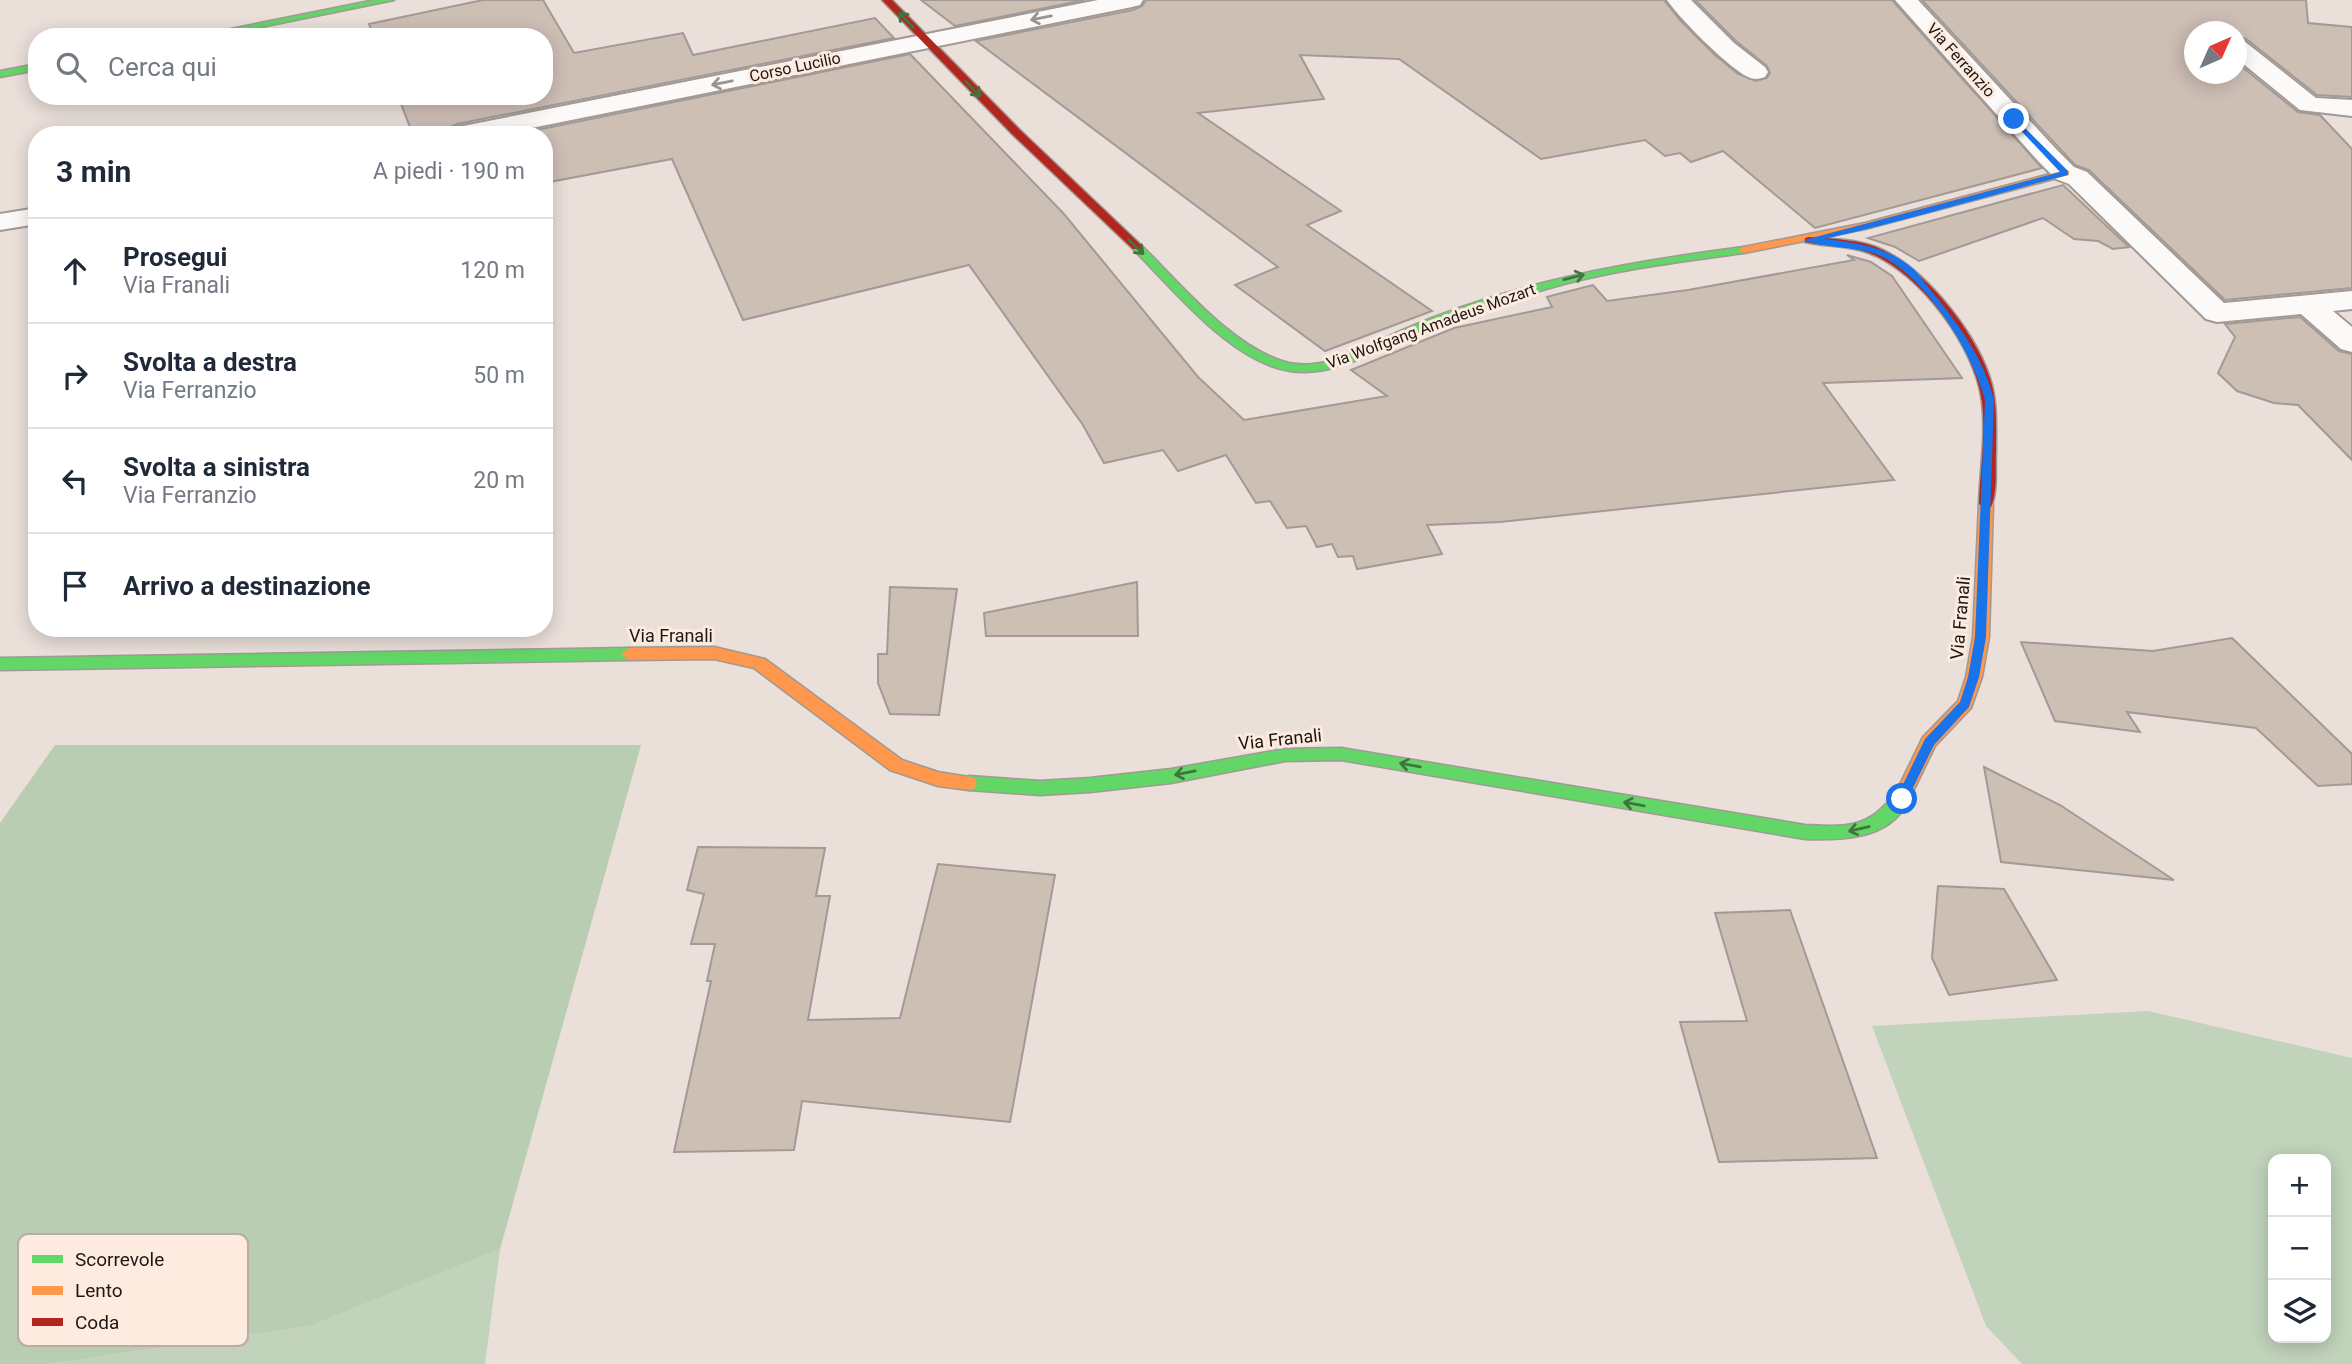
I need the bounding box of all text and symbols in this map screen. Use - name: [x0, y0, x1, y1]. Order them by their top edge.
- one-way arrow: [1030, 11, 1053, 25]
- one-way arrow: [897, 12, 914, 29]
- street label: Via Ferranzio: [1923, 19, 1999, 101]
- north arrow: [2184, 21, 2247, 84]
- search box: [28, 28, 553, 105]
- icon: search: [52, 48, 90, 86]
- street label: Corso Lucilio: [748, 48, 842, 86]
- text: Cerca qui: [108, 52, 217, 82]
- one-way arrow: [711, 76, 734, 90]
- one-way arrow: [964, 80, 981, 97]
- route end: [1998, 103, 2029, 134]
- text: 3 min: [56, 154, 131, 189]
- text: A piedi · 190 m: [373, 158, 525, 185]
- one-way arrow: [1127, 239, 1144, 256]
- text: Prosegui: [123, 242, 227, 272]
- icon: ahead: [56, 252, 94, 290]
- text: 120 m: [460, 257, 525, 284]
- one-way arrow: [1562, 270, 1585, 284]
- text: Via Franali: [123, 272, 230, 299]
- street label: Via Wolfgang Amadeus Mozart: [1324, 279, 1538, 373]
- text: Svolta a destra: [123, 347, 297, 377]
- icon: right: [56, 357, 94, 395]
- text: 50 m: [473, 362, 525, 389]
- text: Via Ferranzio: [123, 377, 257, 404]
- text: Svolta a sinistra: [123, 452, 310, 482]
- icon: left: [56, 462, 94, 500]
- text: 20 m: [473, 467, 525, 494]
- text: Via Ferranzio: [123, 482, 257, 509]
- icon: arrive: [56, 567, 94, 605]
- text: Arrivo a destinazione: [123, 571, 370, 601]
- street label: Via Franali: [1946, 575, 1974, 661]
- street label: Via Franali: [629, 625, 713, 646]
- street label: Via Franali: [1237, 724, 1323, 754]
- one-way arrow: [1399, 758, 1422, 771]
- one-way arrow: [1174, 767, 1197, 781]
- route start: [1886, 783, 1917, 814]
- one-way arrow: [1623, 797, 1646, 810]
- one-way arrow: [1848, 823, 1871, 836]
- map controls: [2268, 1154, 2331, 1343]
- button: +: [2268, 1154, 2331, 1217]
- button: −: [2268, 1217, 2331, 1280]
- legend: [18, 1234, 248, 1346]
- text: Scorrevole: [75, 1248, 164, 1271]
- text: Lento: [75, 1279, 123, 1302]
- button: layers: [2268, 1280, 2331, 1343]
- text: Coda: [75, 1311, 119, 1334]

